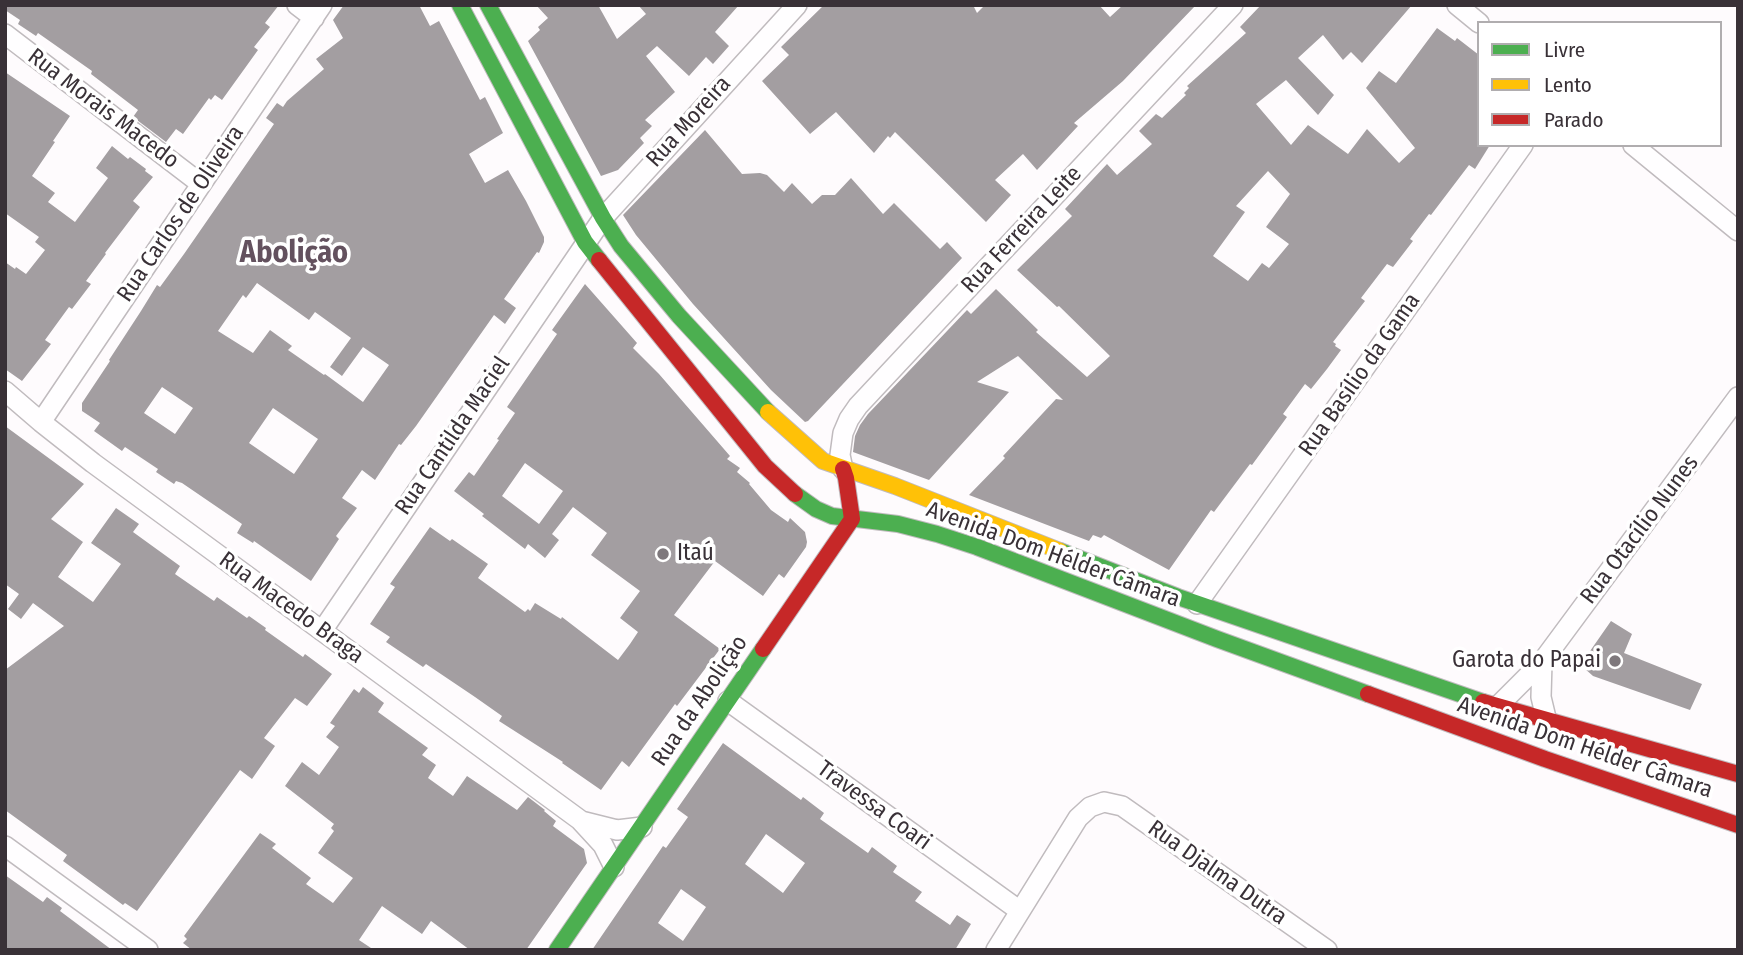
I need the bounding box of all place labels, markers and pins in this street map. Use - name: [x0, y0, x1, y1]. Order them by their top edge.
- place label: Itaú: [677, 540, 714, 568]
- marker: Itaú: [655, 546, 671, 562]
- place label: Garota do Papai: [1452, 647, 1601, 675]
- marker: Garota do Papai: [1607, 653, 1623, 669]

